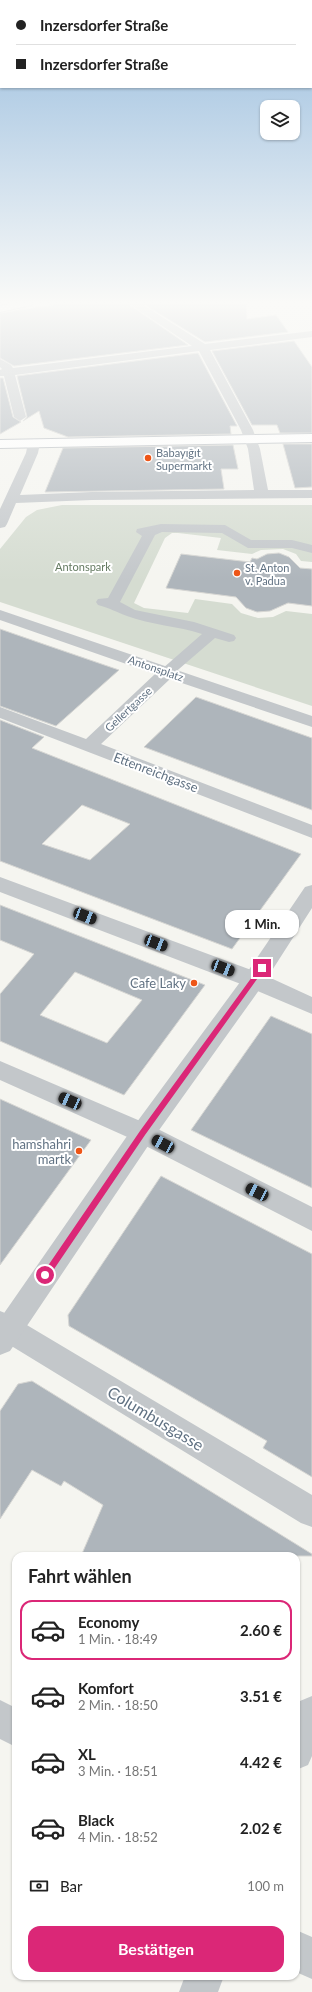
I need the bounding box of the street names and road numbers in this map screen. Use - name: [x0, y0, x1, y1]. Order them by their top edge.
- street label: Antonsplatz: [127, 652, 185, 684]
- street label: Gellertgasse: [102, 684, 154, 734]
- street label: Ettenreichgasse: [111, 749, 201, 796]
- street label: Columbusgasse: [104, 1382, 208, 1454]

